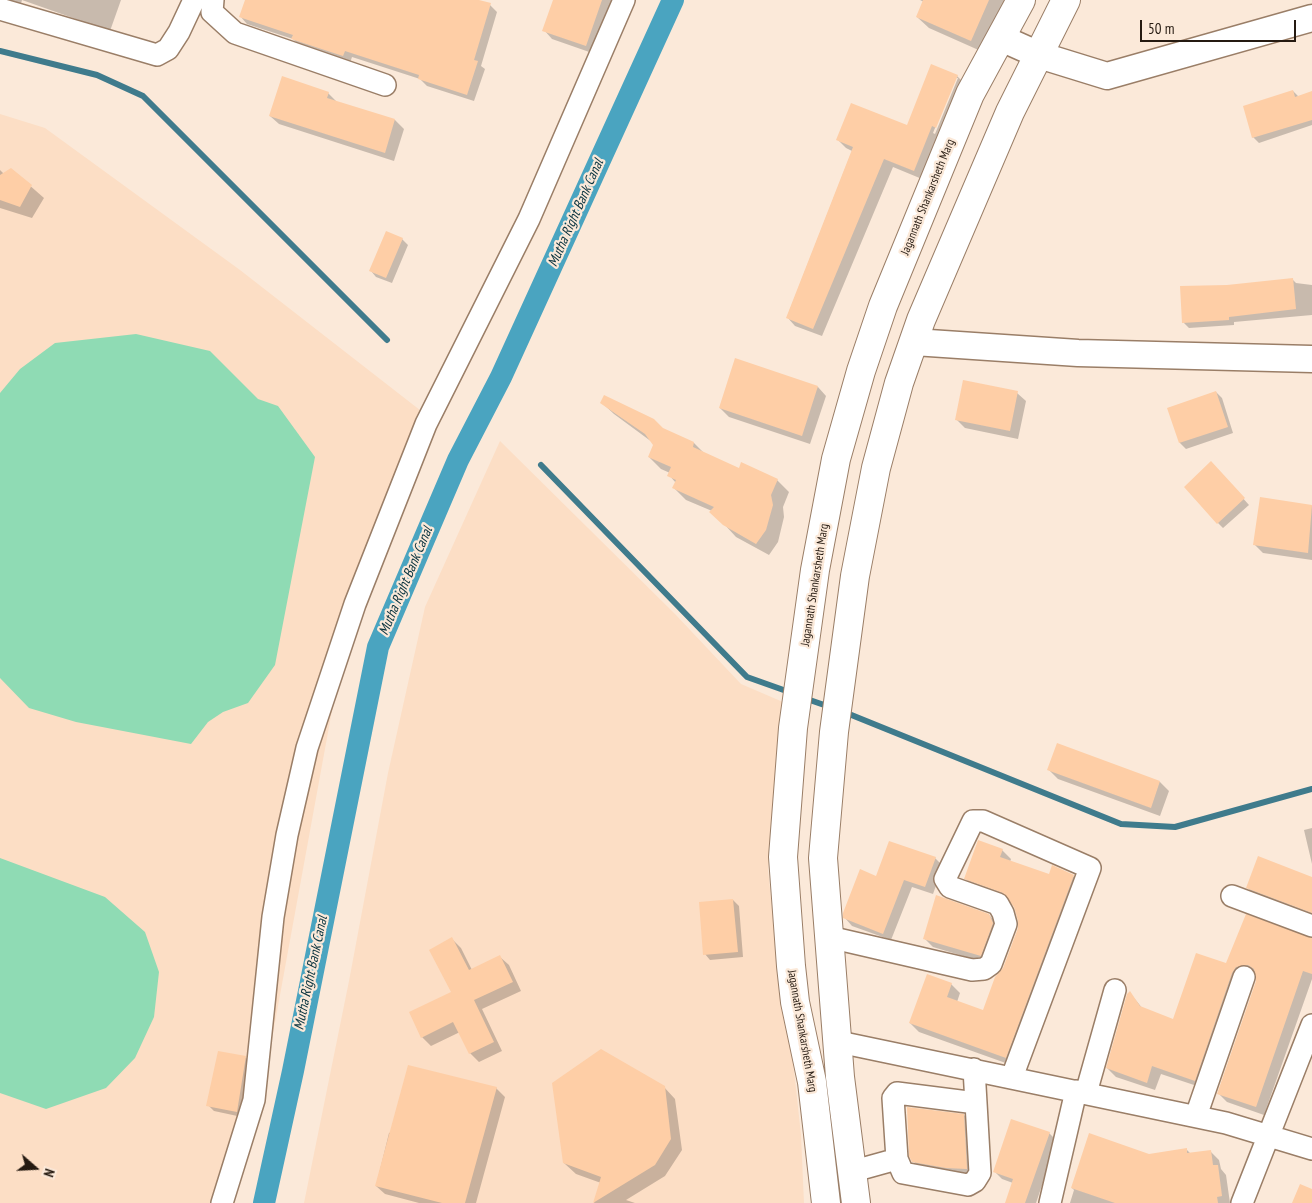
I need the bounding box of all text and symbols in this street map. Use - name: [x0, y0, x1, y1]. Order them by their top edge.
- scale bar: [1142, 10, 1298, 42]
- text: 50 m: [1148, 19, 1174, 38]
- street label: Jagannath Shankarsheth Marg: [898, 137, 958, 257]
- water label: Mutha Right Bank Canal: [545, 157, 607, 269]
- street label: Jagannath Shankarsheth Marg: [798, 523, 832, 647]
- water label: Mutha Right Bank Canal: [376, 524, 436, 638]
- water label: Mutha Right Bank Canal: [291, 915, 331, 1031]
- street label: Jagannath Shankarsheth Marg: [784, 969, 820, 1093]
- north arrow: [10, 1143, 60, 1193]
- text: N: [39, 1166, 59, 1179]

